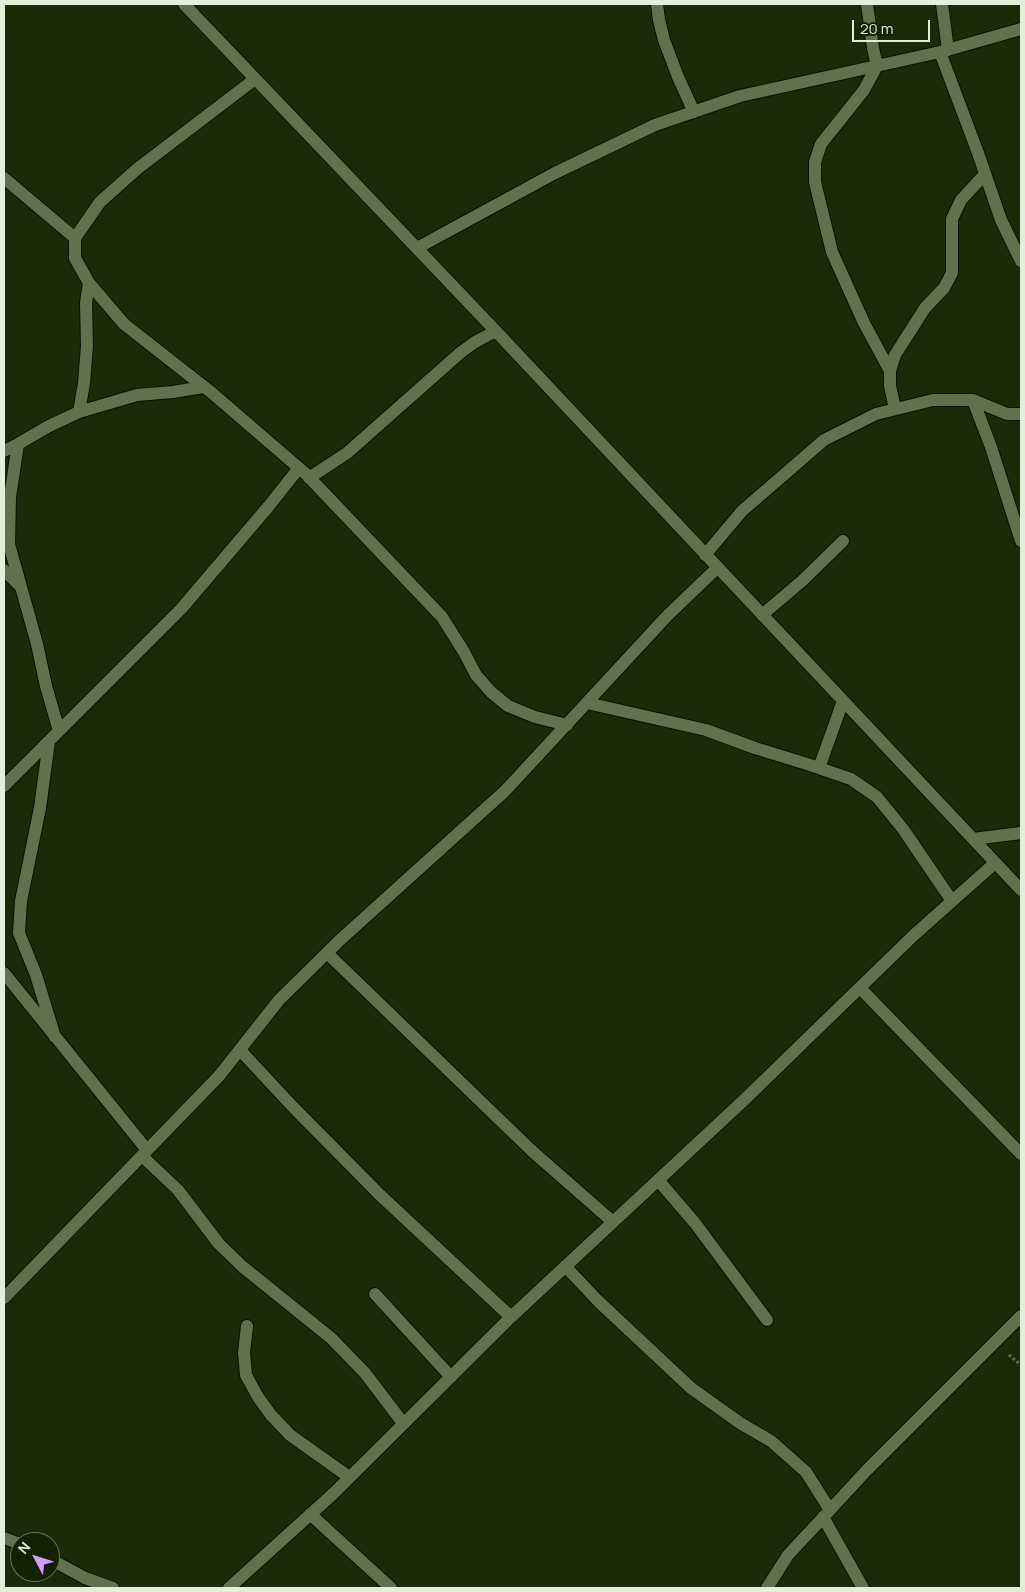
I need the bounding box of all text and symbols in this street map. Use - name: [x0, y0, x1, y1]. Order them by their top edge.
- scale bar: [855, 10, 932, 42]
- text: 20 m: [860, 18, 893, 39]
- north arrow: [10, 1532, 60, 1582]
- text: N: [13, 1538, 34, 1558]

